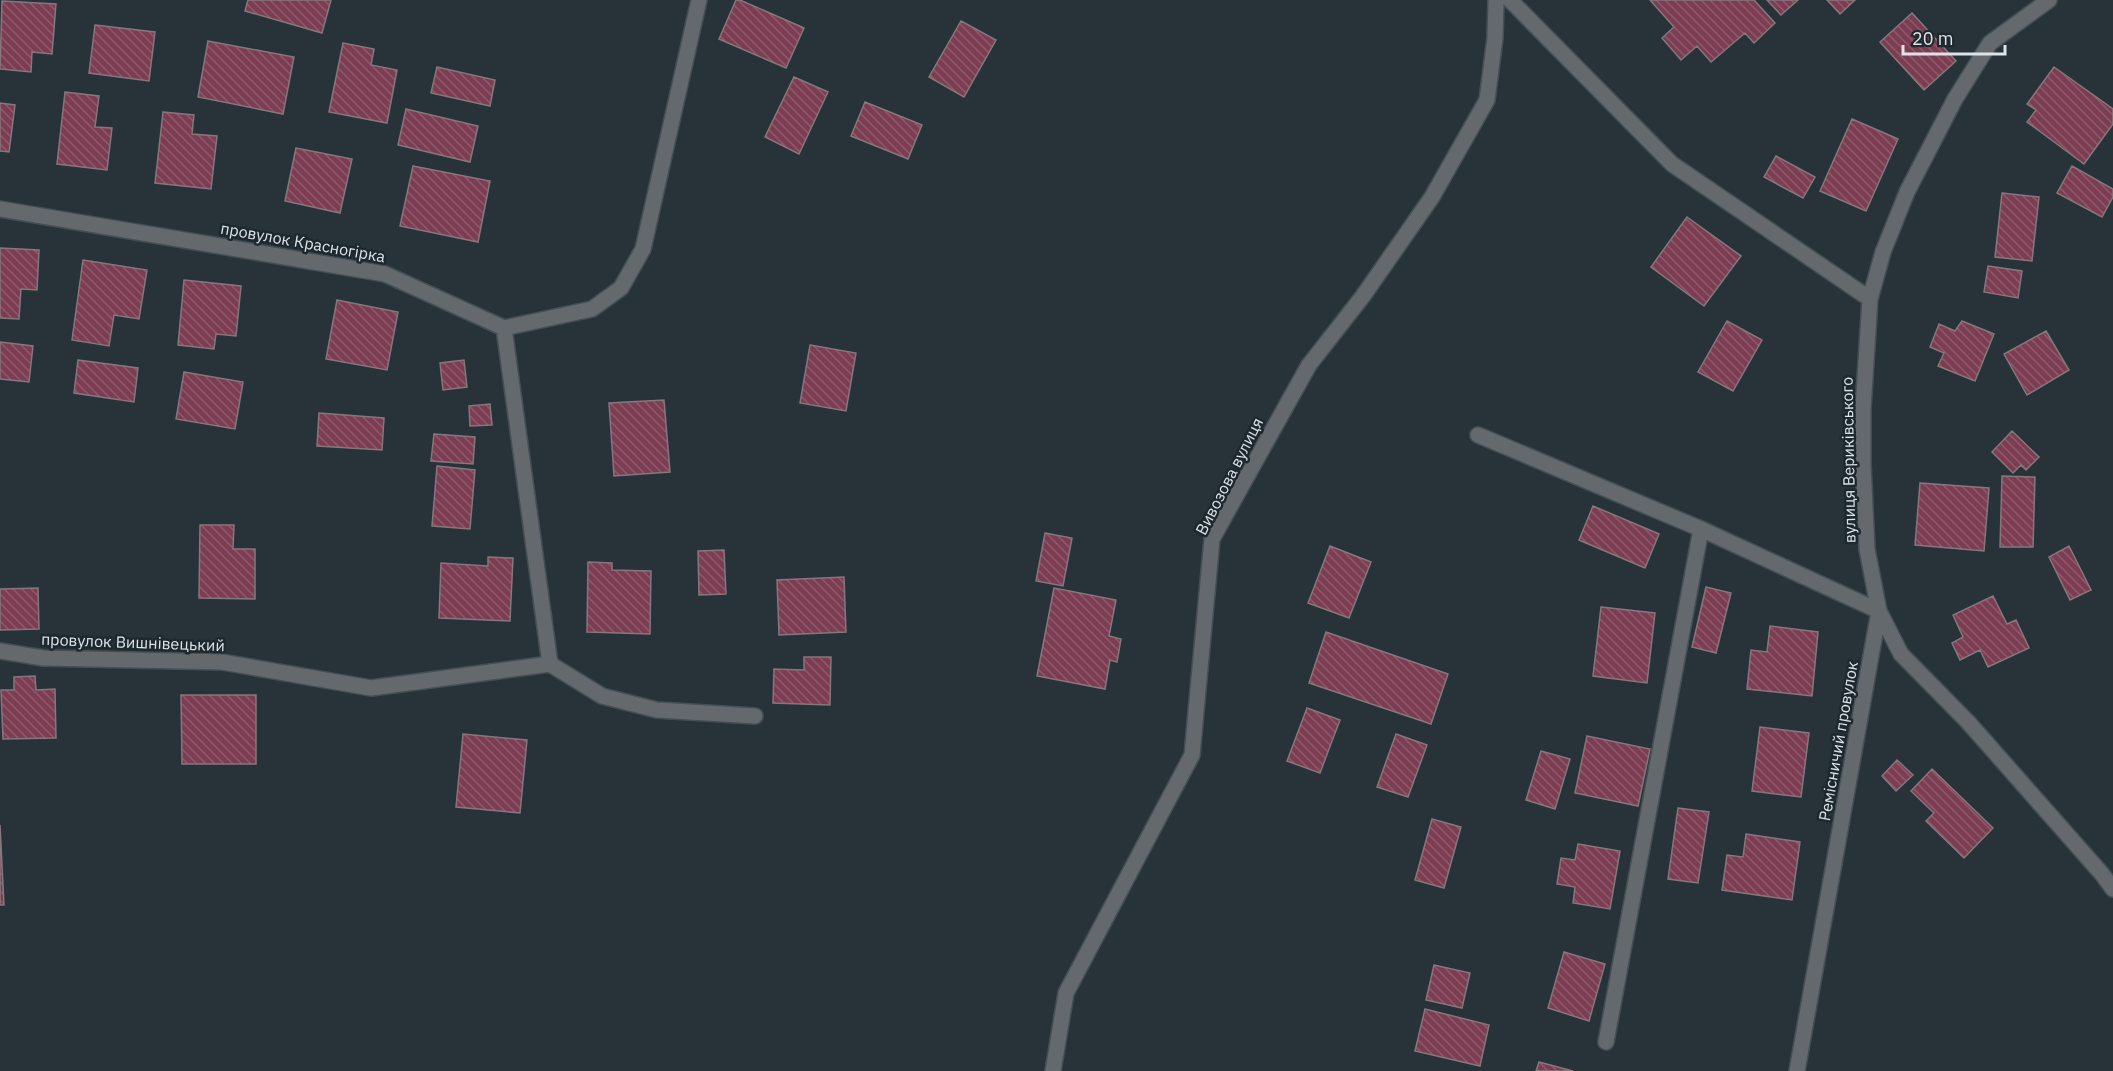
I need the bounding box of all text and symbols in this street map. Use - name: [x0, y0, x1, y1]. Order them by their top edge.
- scale bar: [1903, 18, 2005, 56]
- text: 20 m: [1912, 27, 1954, 50]
- street label: провулок Красногірка: [219, 218, 387, 266]
- street label: вулиця Вериківського: [1837, 377, 1859, 543]
- street label: Вивозова вулиця: [1191, 414, 1267, 538]
- street label: провулок Вишнівецький: [41, 629, 225, 655]
- street label: Ремісничий провулок: [1814, 659, 1862, 823]

